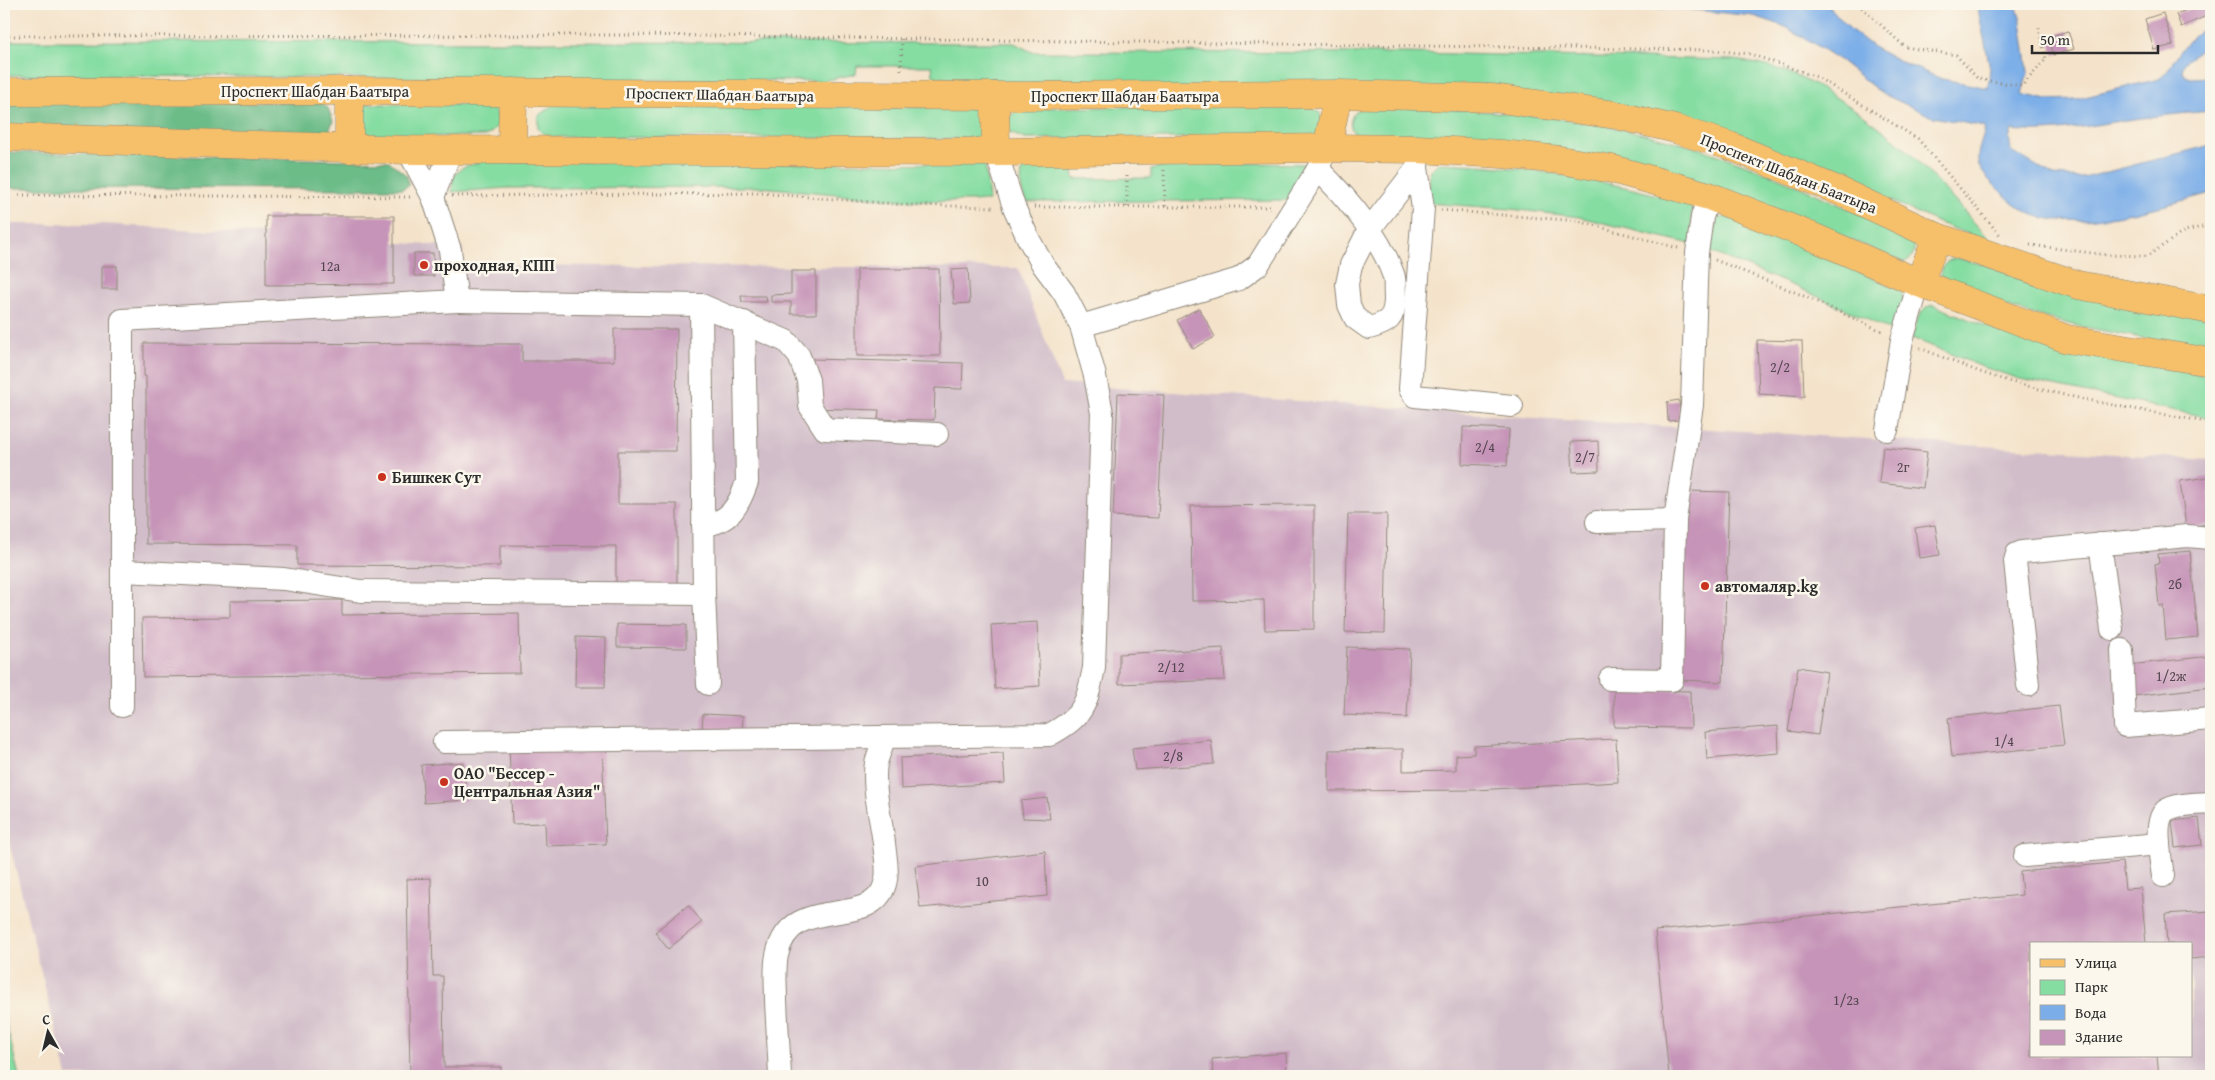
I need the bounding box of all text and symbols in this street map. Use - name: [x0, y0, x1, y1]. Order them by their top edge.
- scale bar: [2032, 22, 2159, 54]
- text: 50 m: [2040, 29, 2071, 50]
- street label: Проспект Шабдан Баатыра: [221, 79, 409, 103]
- street label: Проспект Шабдан Баатыра: [626, 80, 815, 108]
- street label: Проспект Шабдан Баатыра: [1031, 84, 1219, 108]
- street label: Проспект Шабдан Баатыра: [1697, 127, 1881, 220]
- place label: проходная, КПП: [434, 253, 555, 277]
- house number: 12а: [320, 256, 340, 276]
- marker: проходная, КПП: [418, 259, 430, 271]
- house number: 2/2: [1770, 357, 1790, 377]
- house number: 2/4: [1475, 437, 1495, 457]
- house number: 2/7: [1575, 447, 1595, 467]
- house number: 2г: [1897, 457, 1909, 477]
- place label: Бишкек Сут: [392, 465, 481, 489]
- marker: Бишкек Сут: [376, 471, 388, 483]
- place label: автомаляр.kg: [1715, 574, 1819, 598]
- house number: 2б: [2168, 574, 2182, 594]
- marker: автомаляр.kg: [1699, 580, 1711, 592]
- house number: 2/12: [1158, 657, 1184, 677]
- house number: 1/2ж: [2156, 666, 2187, 686]
- house number: 1/4: [1994, 731, 2014, 751]
- house number: 2/8: [1163, 746, 1183, 766]
- place label: ОАО "Бессер - Центральная Азия": [454, 761, 600, 803]
- marker: ОАО "Бессер - Центральная Азия": [438, 776, 450, 788]
- house number: 10: [975, 871, 989, 891]
- legend: [2030, 942, 2192, 1058]
- text: Улица: [2075, 952, 2118, 973]
- text: Парк: [2075, 976, 2108, 997]
- house number: 1/2з: [1833, 990, 1859, 1010]
- text: Вода: [2075, 1002, 2107, 1023]
- north arrow: [22, 1008, 72, 1058]
- text: С: [41, 1009, 52, 1030]
- text: Здание: [2075, 1026, 2123, 1047]

